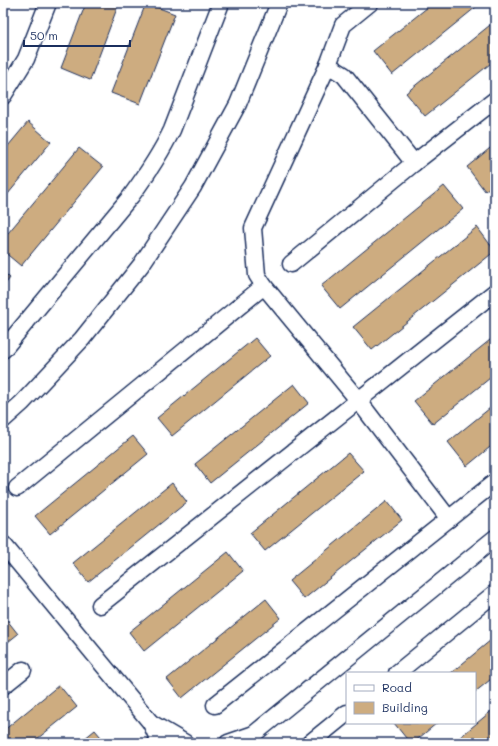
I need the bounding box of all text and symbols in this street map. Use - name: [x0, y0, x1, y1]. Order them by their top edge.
- scale bar: [24, 22, 130, 48]
- text: 50 m: [30, 27, 58, 43]
- legend: [346, 672, 476, 724]
- text: Road: [382, 679, 412, 695]
- text: Building: [382, 699, 428, 715]

